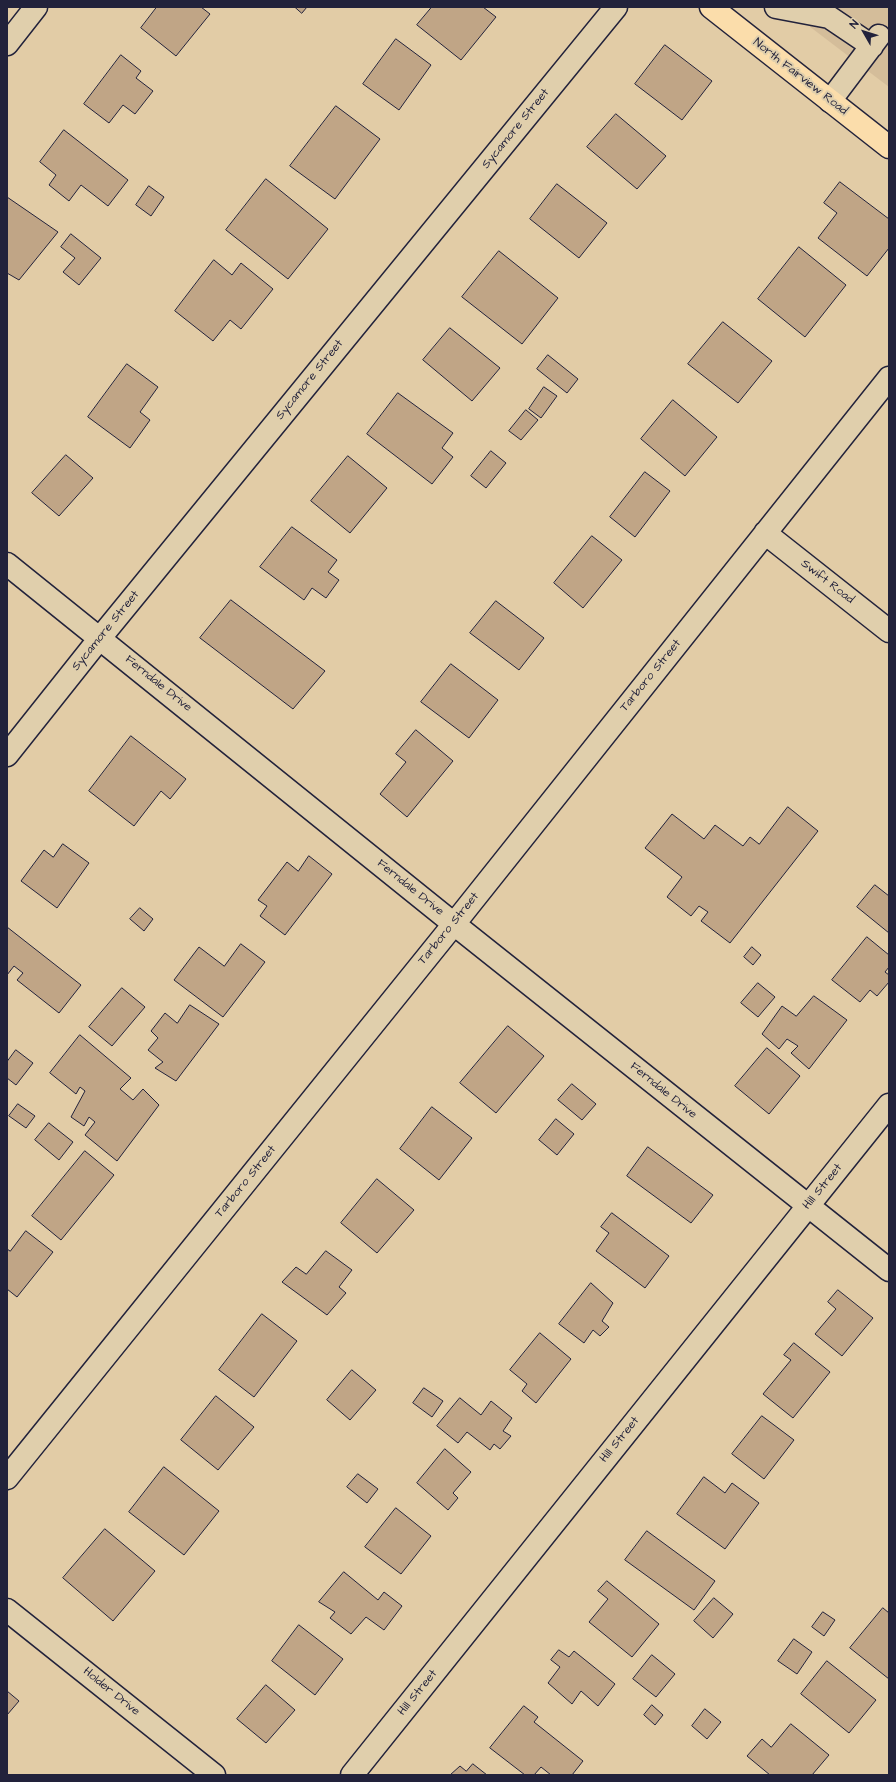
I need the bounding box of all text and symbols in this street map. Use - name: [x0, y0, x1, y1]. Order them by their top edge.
- north arrow: [844, 12, 884, 52]
- text: N: [846, 17, 862, 32]
- street label: North Fairview Road: [750, 36, 850, 118]
- street label: Sycamore Street: [479, 86, 553, 172]
- street label: Sycamore Street: [273, 337, 347, 423]
- street label: Swift Road: [798, 557, 856, 607]
- street label: Sycamore Street: [69, 588, 143, 674]
- street label: Tarboro Street: [617, 637, 685, 715]
- street label: Ferndale Drive: [122, 653, 194, 715]
- street label: Ferndale Drive: [374, 857, 446, 919]
- street label: Tarboro Street: [415, 890, 483, 968]
- street label: Ferndale Drive: [627, 1060, 699, 1122]
- street label: Tarboro Street: [212, 1143, 280, 1221]
- street label: Hill Street: [800, 1161, 846, 1213]
- street label: Hill Street: [597, 1414, 643, 1466]
- street label: Holder Drive: [80, 1665, 142, 1719]
- street label: Hill Street: [395, 1667, 441, 1719]

